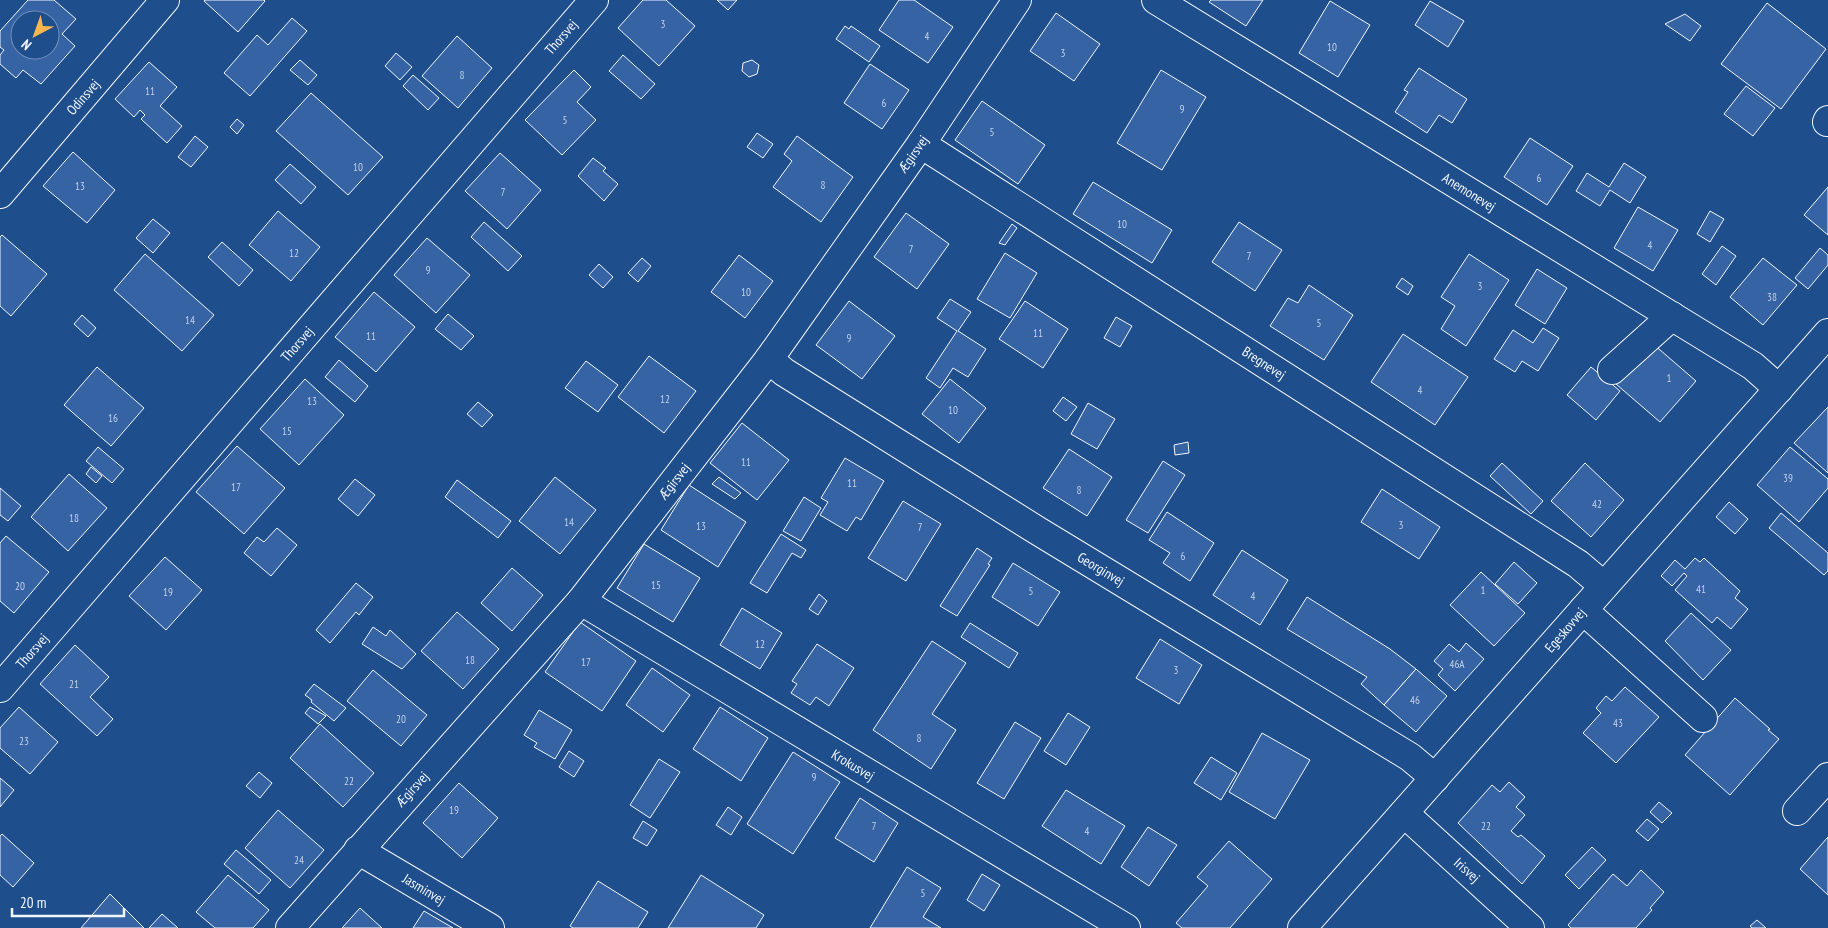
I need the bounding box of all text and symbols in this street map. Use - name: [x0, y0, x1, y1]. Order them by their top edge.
- north arrow: [10, 10, 60, 60]
- street label: Thorsvej: [541, 16, 581, 58]
- house number: 3: [661, 17, 666, 31]
- house number: 4: [925, 29, 930, 43]
- text: N: [18, 36, 35, 54]
- house number: 10: [1327, 40, 1337, 54]
- house number: 3: [1061, 46, 1066, 60]
- house number: 8: [460, 68, 465, 82]
- street label: Odinsvej: [62, 75, 104, 119]
- house number: 11: [145, 84, 155, 98]
- house number: 6: [882, 96, 887, 110]
- house number: 9: [1180, 102, 1185, 116]
- house number: 5: [563, 113, 568, 127]
- house number: 5: [990, 125, 995, 139]
- street label: Ægirsvej: [893, 132, 932, 177]
- house number: 10: [353, 160, 363, 174]
- street label: Anemonevej: [1439, 169, 1499, 215]
- house number: 6: [1537, 171, 1542, 185]
- house number: 8: [821, 178, 826, 192]
- house number: 13: [75, 179, 85, 193]
- house number: 7: [501, 185, 506, 199]
- house number: 10: [1117, 217, 1127, 231]
- house number: 4: [1648, 238, 1653, 252]
- house number: 7: [909, 242, 914, 256]
- house number: 12: [289, 246, 299, 260]
- house number: 7: [1247, 249, 1252, 263]
- house number: 9: [426, 263, 431, 277]
- house number: 3: [1478, 279, 1483, 293]
- house number: 10: [741, 285, 751, 299]
- house number: 38: [1767, 290, 1777, 304]
- house number: 14: [185, 313, 195, 327]
- house number: 5: [1317, 316, 1322, 330]
- street label: Thorsvej: [277, 323, 317, 365]
- house number: 11: [1033, 326, 1043, 340]
- house number: 11: [366, 329, 376, 343]
- house number: 9: [847, 331, 852, 345]
- street label: Bregnevej: [1239, 342, 1289, 384]
- house number: 1: [1667, 371, 1672, 385]
- house number: 4: [1418, 383, 1423, 397]
- house number: 12: [660, 392, 670, 406]
- house number: 13: [307, 394, 317, 408]
- house number: 10: [948, 403, 958, 417]
- house number: 16: [108, 411, 118, 425]
- house number: 15: [282, 424, 292, 438]
- house number: 11: [741, 455, 751, 469]
- street label: Ægirsvej: [654, 459, 694, 504]
- house number: 39: [1783, 471, 1793, 485]
- house number: 11: [847, 476, 857, 490]
- house number: 17: [231, 480, 241, 494]
- house number: 8: [1077, 483, 1082, 497]
- house number: 42: [1592, 497, 1602, 511]
- house number: 18: [69, 511, 79, 525]
- house number: 14: [564, 515, 574, 529]
- house number: 3: [1399, 518, 1404, 532]
- house number: 13: [696, 519, 706, 533]
- house number: 7: [918, 520, 923, 534]
- street label: Georginvej: [1074, 548, 1128, 590]
- house number: 6: [1181, 549, 1186, 563]
- house number: 15: [651, 578, 661, 592]
- house number: 20: [15, 579, 25, 593]
- house number: 41: [1696, 582, 1706, 596]
- house number: 1: [1481, 583, 1486, 597]
- house number: 5: [1029, 584, 1034, 598]
- house number: 19: [163, 585, 173, 599]
- house number: 4: [1251, 589, 1256, 603]
- street label: Egeskovvej: [1541, 604, 1589, 656]
- street label: Thorsvej: [12, 630, 52, 672]
- house number: 12: [755, 637, 765, 651]
- house number: 18: [465, 653, 475, 667]
- house number: 17: [581, 655, 591, 669]
- house number: 46A: [1449, 657, 1465, 671]
- house number: 3: [1174, 663, 1179, 677]
- house number: 21: [69, 677, 79, 691]
- house number: 46: [1410, 693, 1420, 707]
- house number: 20: [396, 712, 406, 726]
- house number: 43: [1613, 716, 1623, 730]
- house number: 8: [917, 731, 922, 745]
- house number: 23: [19, 734, 29, 748]
- street label: Krokusvej: [828, 745, 878, 785]
- street label: Ægirsvej: [391, 768, 433, 811]
- house number: 9: [812, 770, 817, 784]
- house number: 22: [344, 774, 354, 788]
- house number: 19: [449, 803, 459, 817]
- house number: 7: [872, 819, 877, 833]
- house number: 22: [1481, 819, 1491, 833]
- house number: 4: [1085, 824, 1090, 838]
- house number: 24: [294, 853, 304, 867]
- street label: Irisvej: [1450, 854, 1484, 886]
- street label: Jasminvej: [399, 869, 448, 909]
- scale bar: [12, 886, 125, 918]
- house number: 5: [921, 886, 926, 900]
- text: 20 m: [20, 893, 46, 912]

